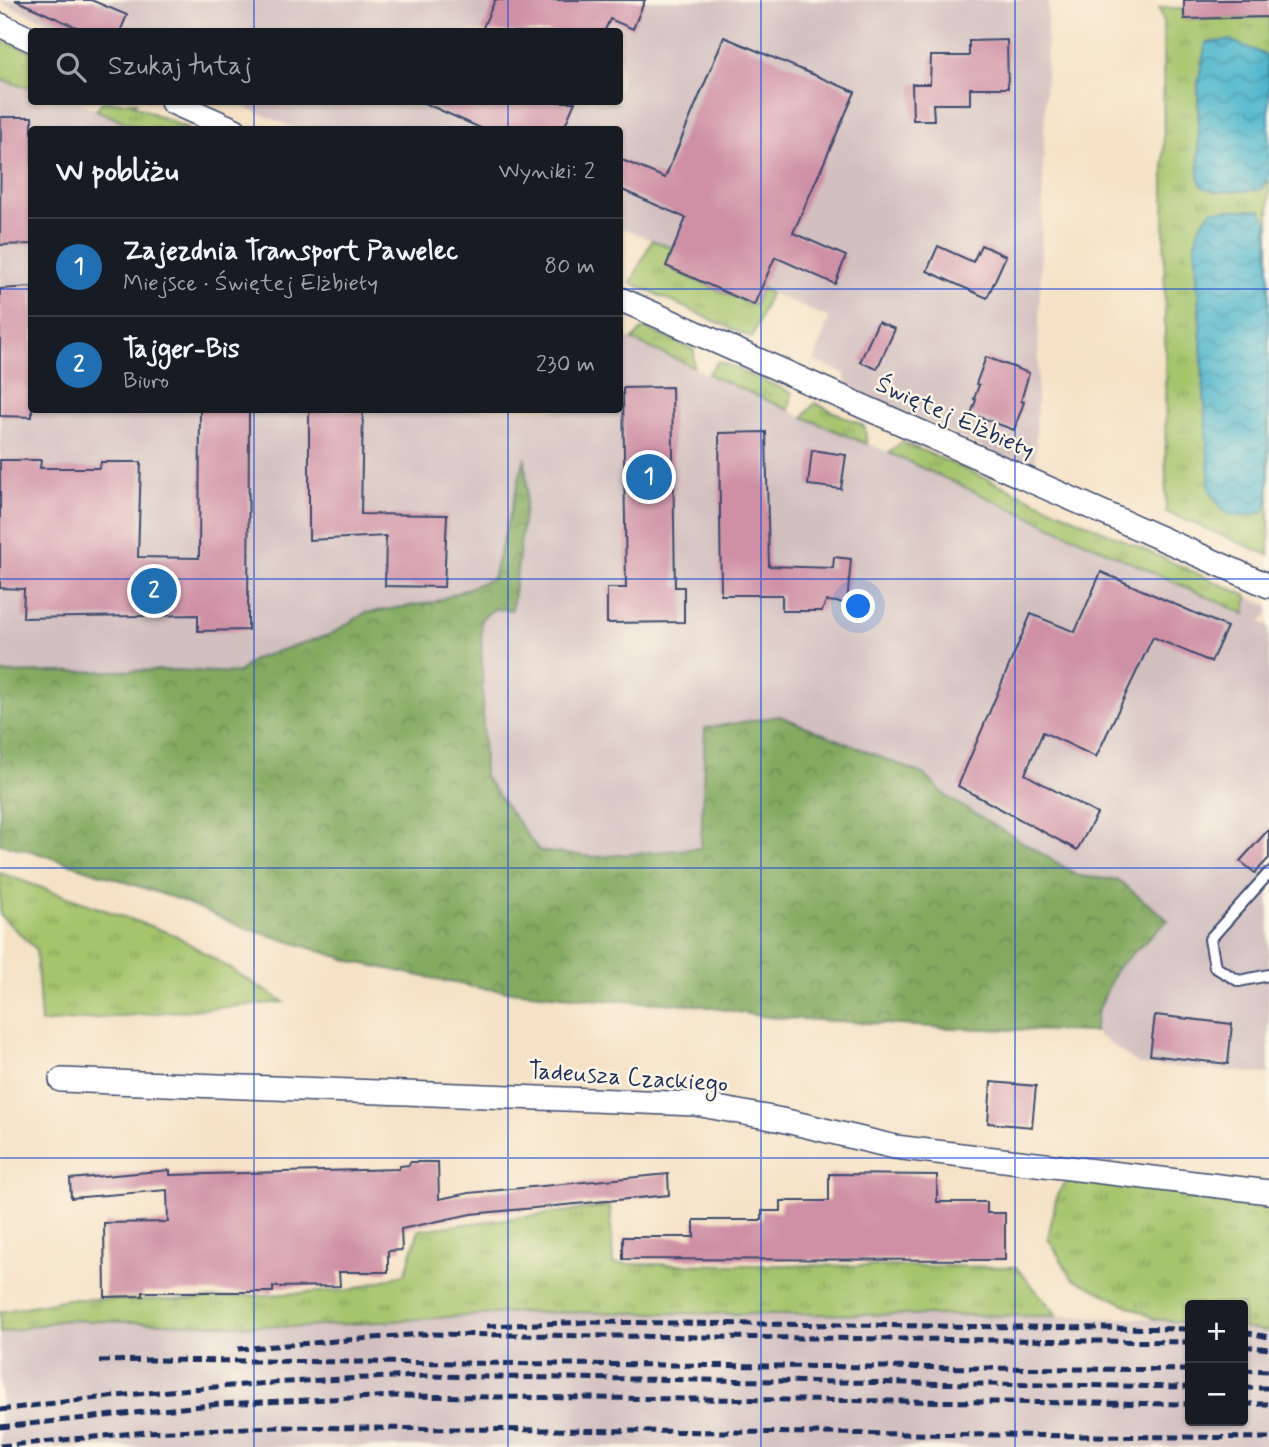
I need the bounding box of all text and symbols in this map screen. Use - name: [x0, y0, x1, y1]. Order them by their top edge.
- search box: [28, 28, 623, 105]
- icon: search: [52, 48, 90, 86]
- text: Szukaj tutaj: [108, 50, 252, 84]
- text: W pobliżu: [56, 152, 179, 191]
- text: Wyniki: 2: [499, 157, 595, 187]
- text: Zajezdnia Transport Pawelec: [123, 235, 458, 269]
- text: 1: [74, 252, 84, 282]
- text: 80 m: [544, 252, 595, 282]
- text: Miejsce · Świętej Elżbiety: [123, 269, 378, 299]
- text: Tajger-Bis: [123, 333, 240, 367]
- text: 2: [73, 350, 85, 380]
- text: 230 m: [536, 350, 595, 380]
- text: Biuro: [123, 367, 169, 397]
- street label: Świętej Elżbiety: [871, 368, 1040, 467]
- pin: 1: [626, 451, 672, 503]
- pin: 2: [131, 565, 177, 617]
- your location: [841, 589, 875, 623]
- street label: Tadeusza Czackiego: [527, 1056, 729, 1102]
- map controls: [1185, 1300, 1248, 1426]
- button: +: [1185, 1300, 1248, 1363]
- button: −: [1185, 1363, 1248, 1426]

